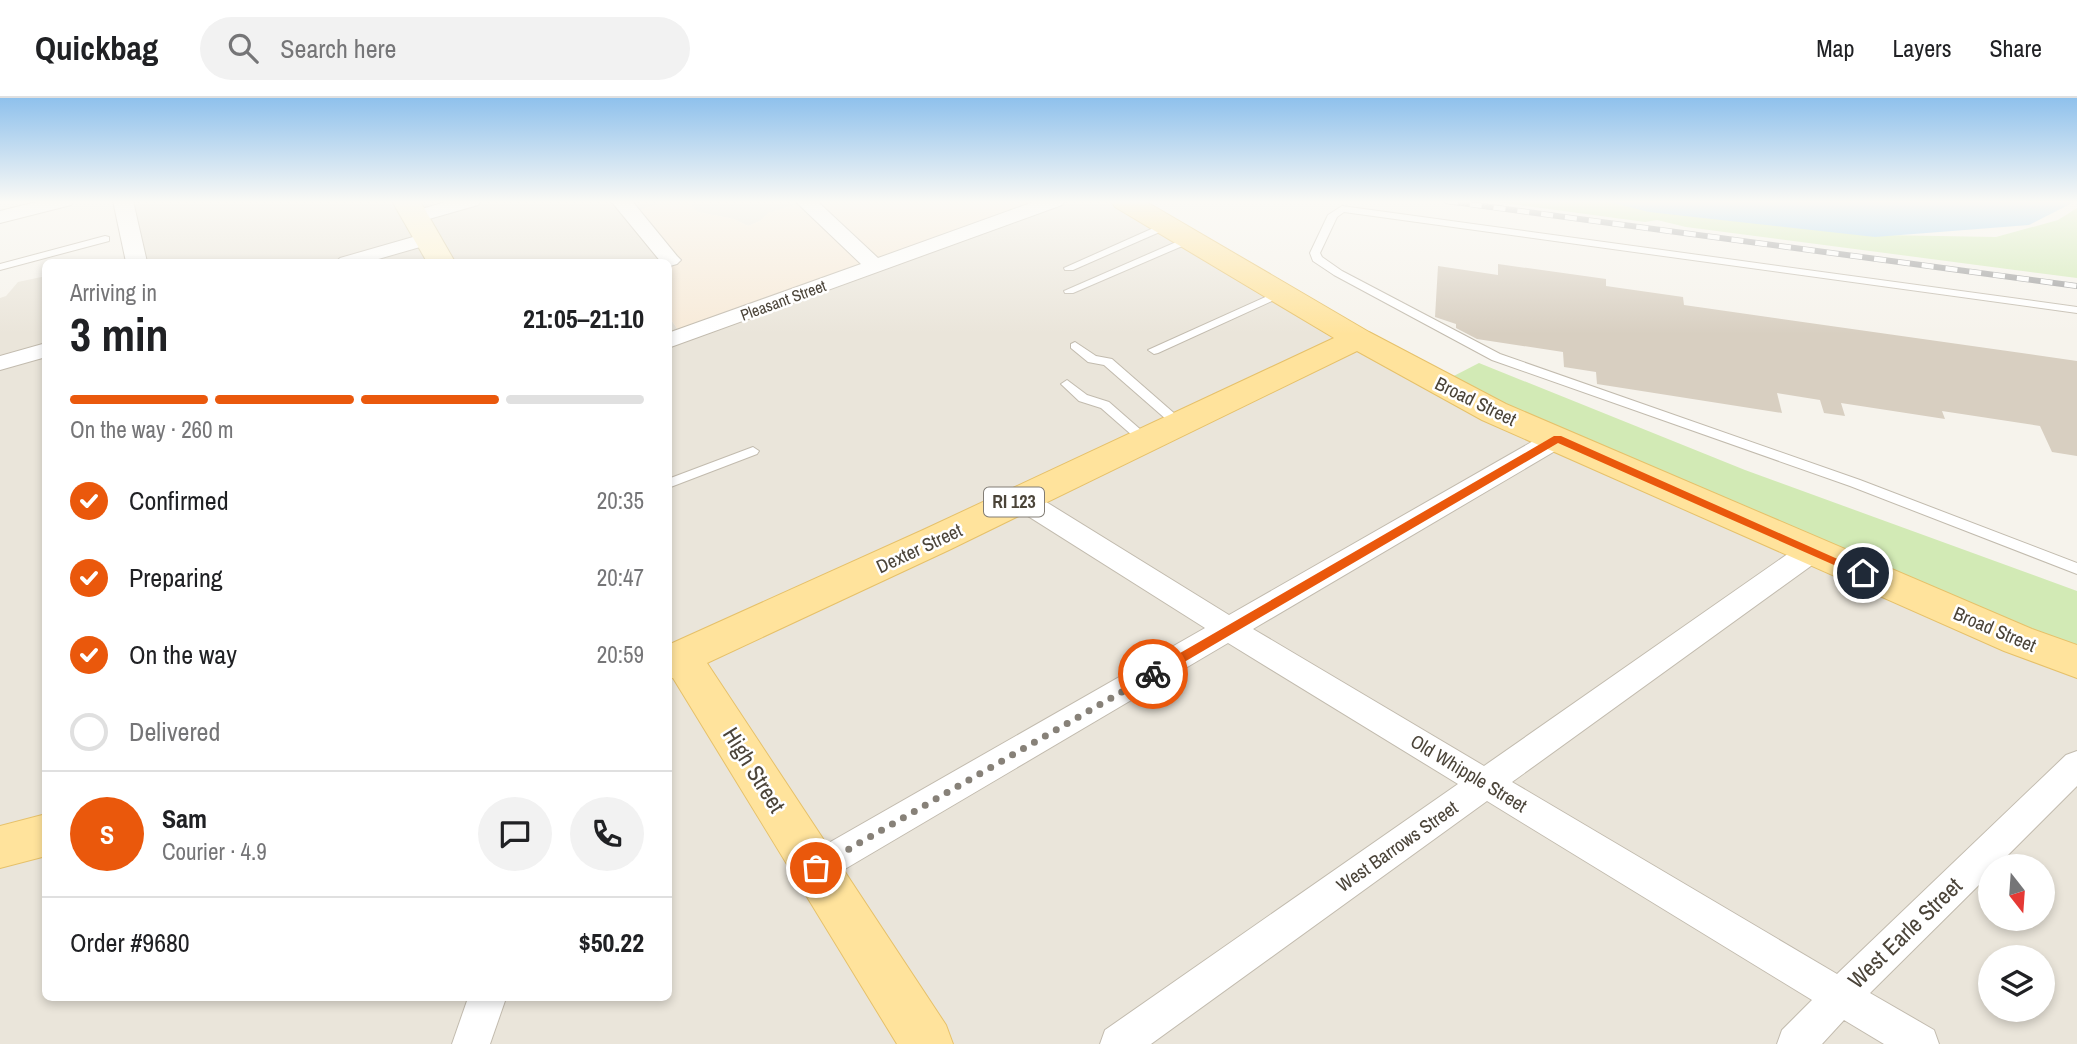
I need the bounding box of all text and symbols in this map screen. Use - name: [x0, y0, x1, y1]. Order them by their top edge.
- search box: [200, 17, 690, 80]
- text: Quickbag: [35, 26, 158, 70]
- icon: search: [224, 29, 262, 67]
- text: Search here: [280, 31, 396, 66]
- text: Map: [1816, 32, 1854, 64]
- text: Layers: [1892, 32, 1951, 64]
- text: Share: [1989, 32, 2042, 64]
- street label: Pleasant Street: [737, 274, 829, 326]
- text: Arriving in: [70, 277, 157, 308]
- text: 21:05–21:10: [523, 301, 644, 336]
- text: 3 min: [70, 303, 169, 365]
- street label: Broad Street: [1431, 370, 1522, 432]
- text: On the way · 260 m: [70, 414, 234, 445]
- icon: check: [70, 482, 108, 520]
- text: Confirmed: [129, 483, 229, 518]
- text: 20:35: [597, 485, 644, 516]
- road number: RI 123: [984, 488, 1044, 516]
- street label: Dexter Street: [872, 517, 967, 579]
- pin: [1833, 543, 1893, 603]
- icon: home: [1844, 554, 1882, 592]
- icon: check: [70, 559, 108, 597]
- text: Preparing: [129, 560, 223, 595]
- text: 20:47: [597, 562, 644, 593]
- street label: Broad Street: [1950, 600, 2041, 658]
- icon: check: [70, 636, 108, 674]
- text: On the way: [129, 637, 237, 672]
- text: 20:59: [597, 639, 644, 670]
- courier: [1118, 639, 1188, 709]
- icon: bike: [1134, 655, 1172, 693]
- text: Delivered: [129, 714, 220, 749]
- street label: High Street: [716, 721, 793, 818]
- street label: Old Whipple Street: [1406, 728, 1533, 818]
- street label: West Barrows Street: [1331, 794, 1463, 898]
- button: chat: [478, 797, 552, 871]
- button: phone: [570, 797, 644, 871]
- text: Sam: [162, 801, 207, 836]
- text: S: [100, 817, 114, 852]
- text: Courier · 4.9: [162, 836, 267, 867]
- pin: [786, 838, 846, 898]
- icon: bag: [797, 849, 835, 887]
- north arrow: [1978, 854, 2054, 931]
- map controls: [1978, 854, 2055, 1022]
- street label: West Earle Street: [1841, 870, 1968, 995]
- text: Order #9680: [70, 925, 190, 960]
- text: $50.22: [579, 925, 644, 960]
- button: layers: [1978, 945, 2055, 1022]

